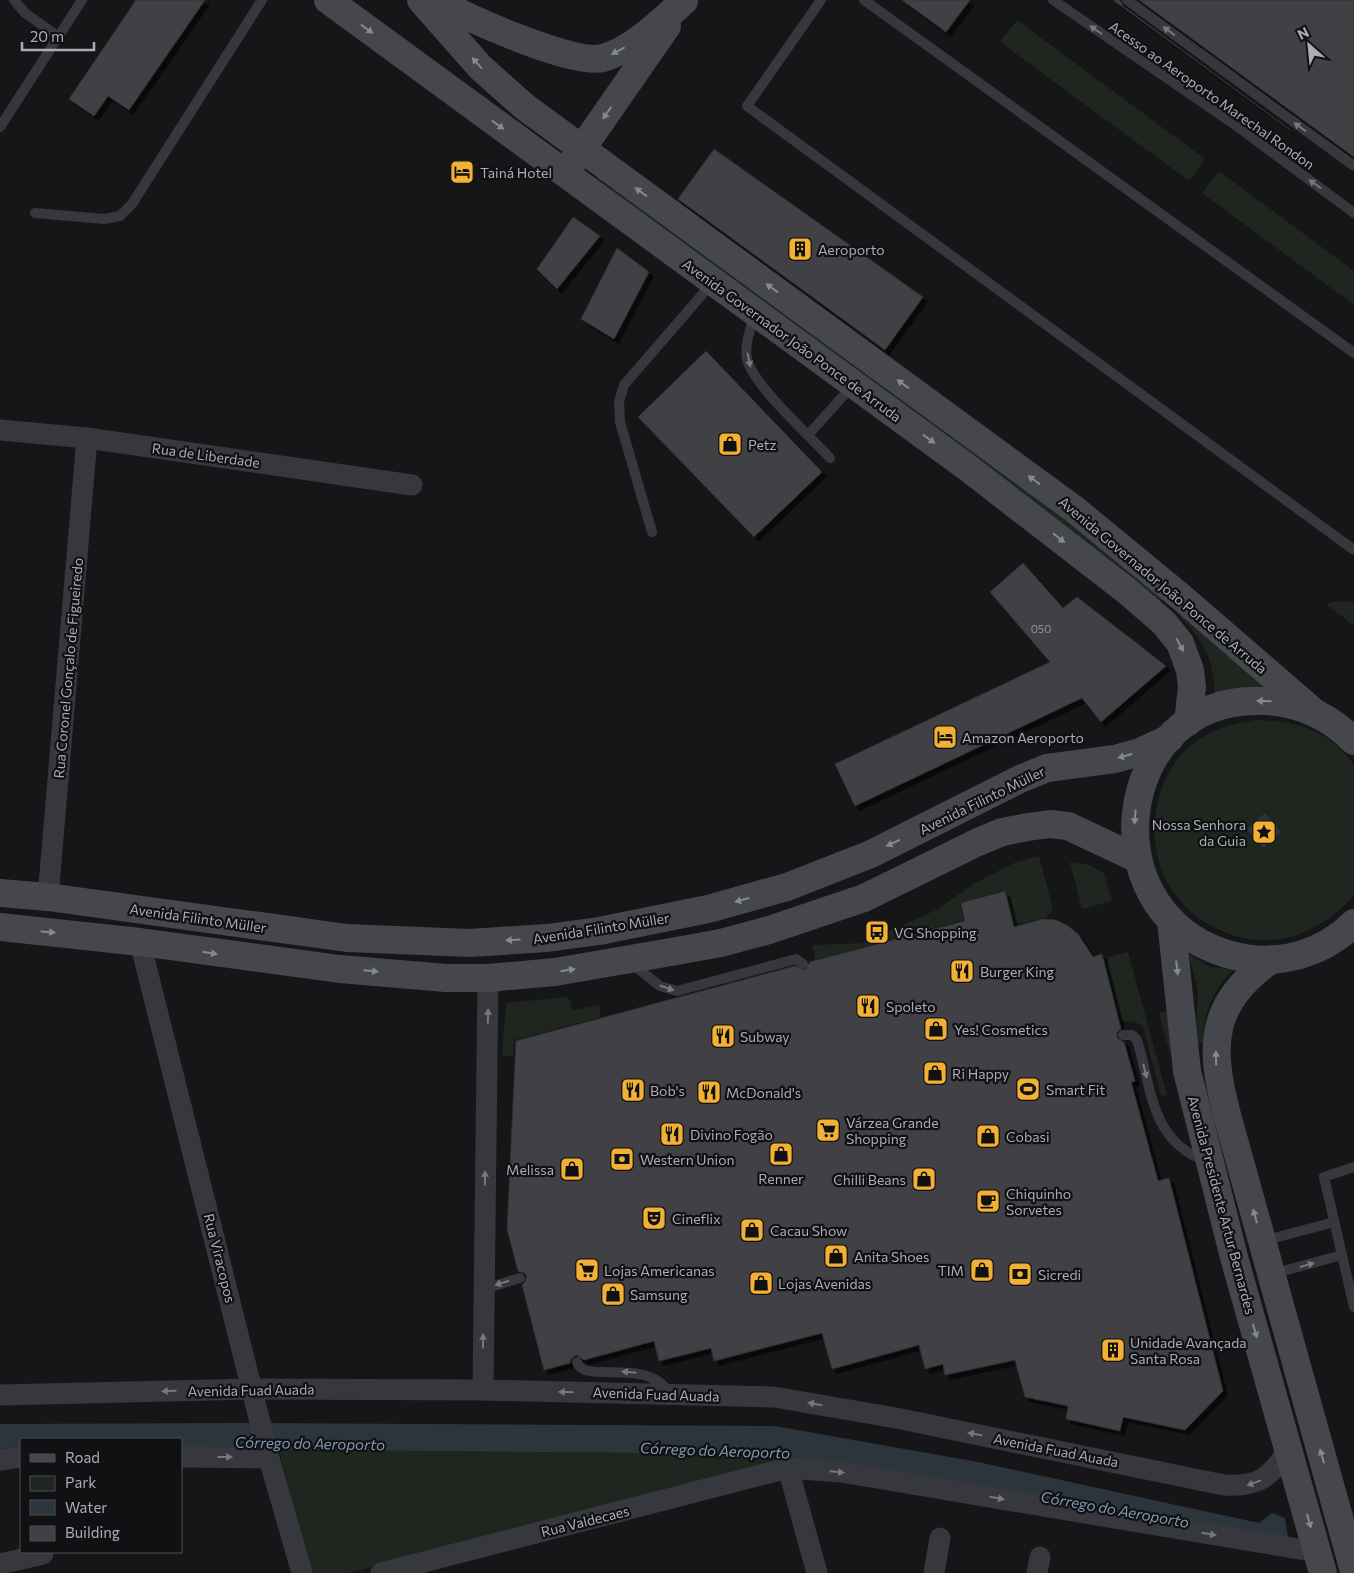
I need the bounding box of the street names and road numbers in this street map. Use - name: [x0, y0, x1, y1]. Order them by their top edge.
- street label: Acesso ao Aeroporto Marechal Rondon: [1106, 17, 1318, 173]
- street label: Avenida Governador João Ponce de Arruda: [679, 255, 905, 425]
- street label: Rua de Liberdade: [151, 439, 261, 471]
- street label: Avenida Governador João Ponce de Arruda: [1055, 493, 1271, 677]
- street label: Rua Coronel Gonçalo de Figueiredo: [50, 557, 86, 779]
- street label: Avenida Filinto Müller: [916, 762, 1048, 838]
- street label: Avenida Filinto Müller: [129, 900, 268, 936]
- street label: Avenida Filinto Müller: [532, 909, 671, 947]
- street label: Avenida Presidente Artur Bernardes: [1185, 1094, 1259, 1316]
- street label: Rua Viracopos: [201, 1212, 239, 1304]
- street label: Avenida Fuad Auada: [187, 1380, 315, 1400]
- street label: Avenida Fuad Auada: [592, 1383, 720, 1405]
- street label: Avenida Fuad Auada: [992, 1430, 1120, 1470]
- street label: Rua Valdecaes: [539, 1502, 631, 1540]

